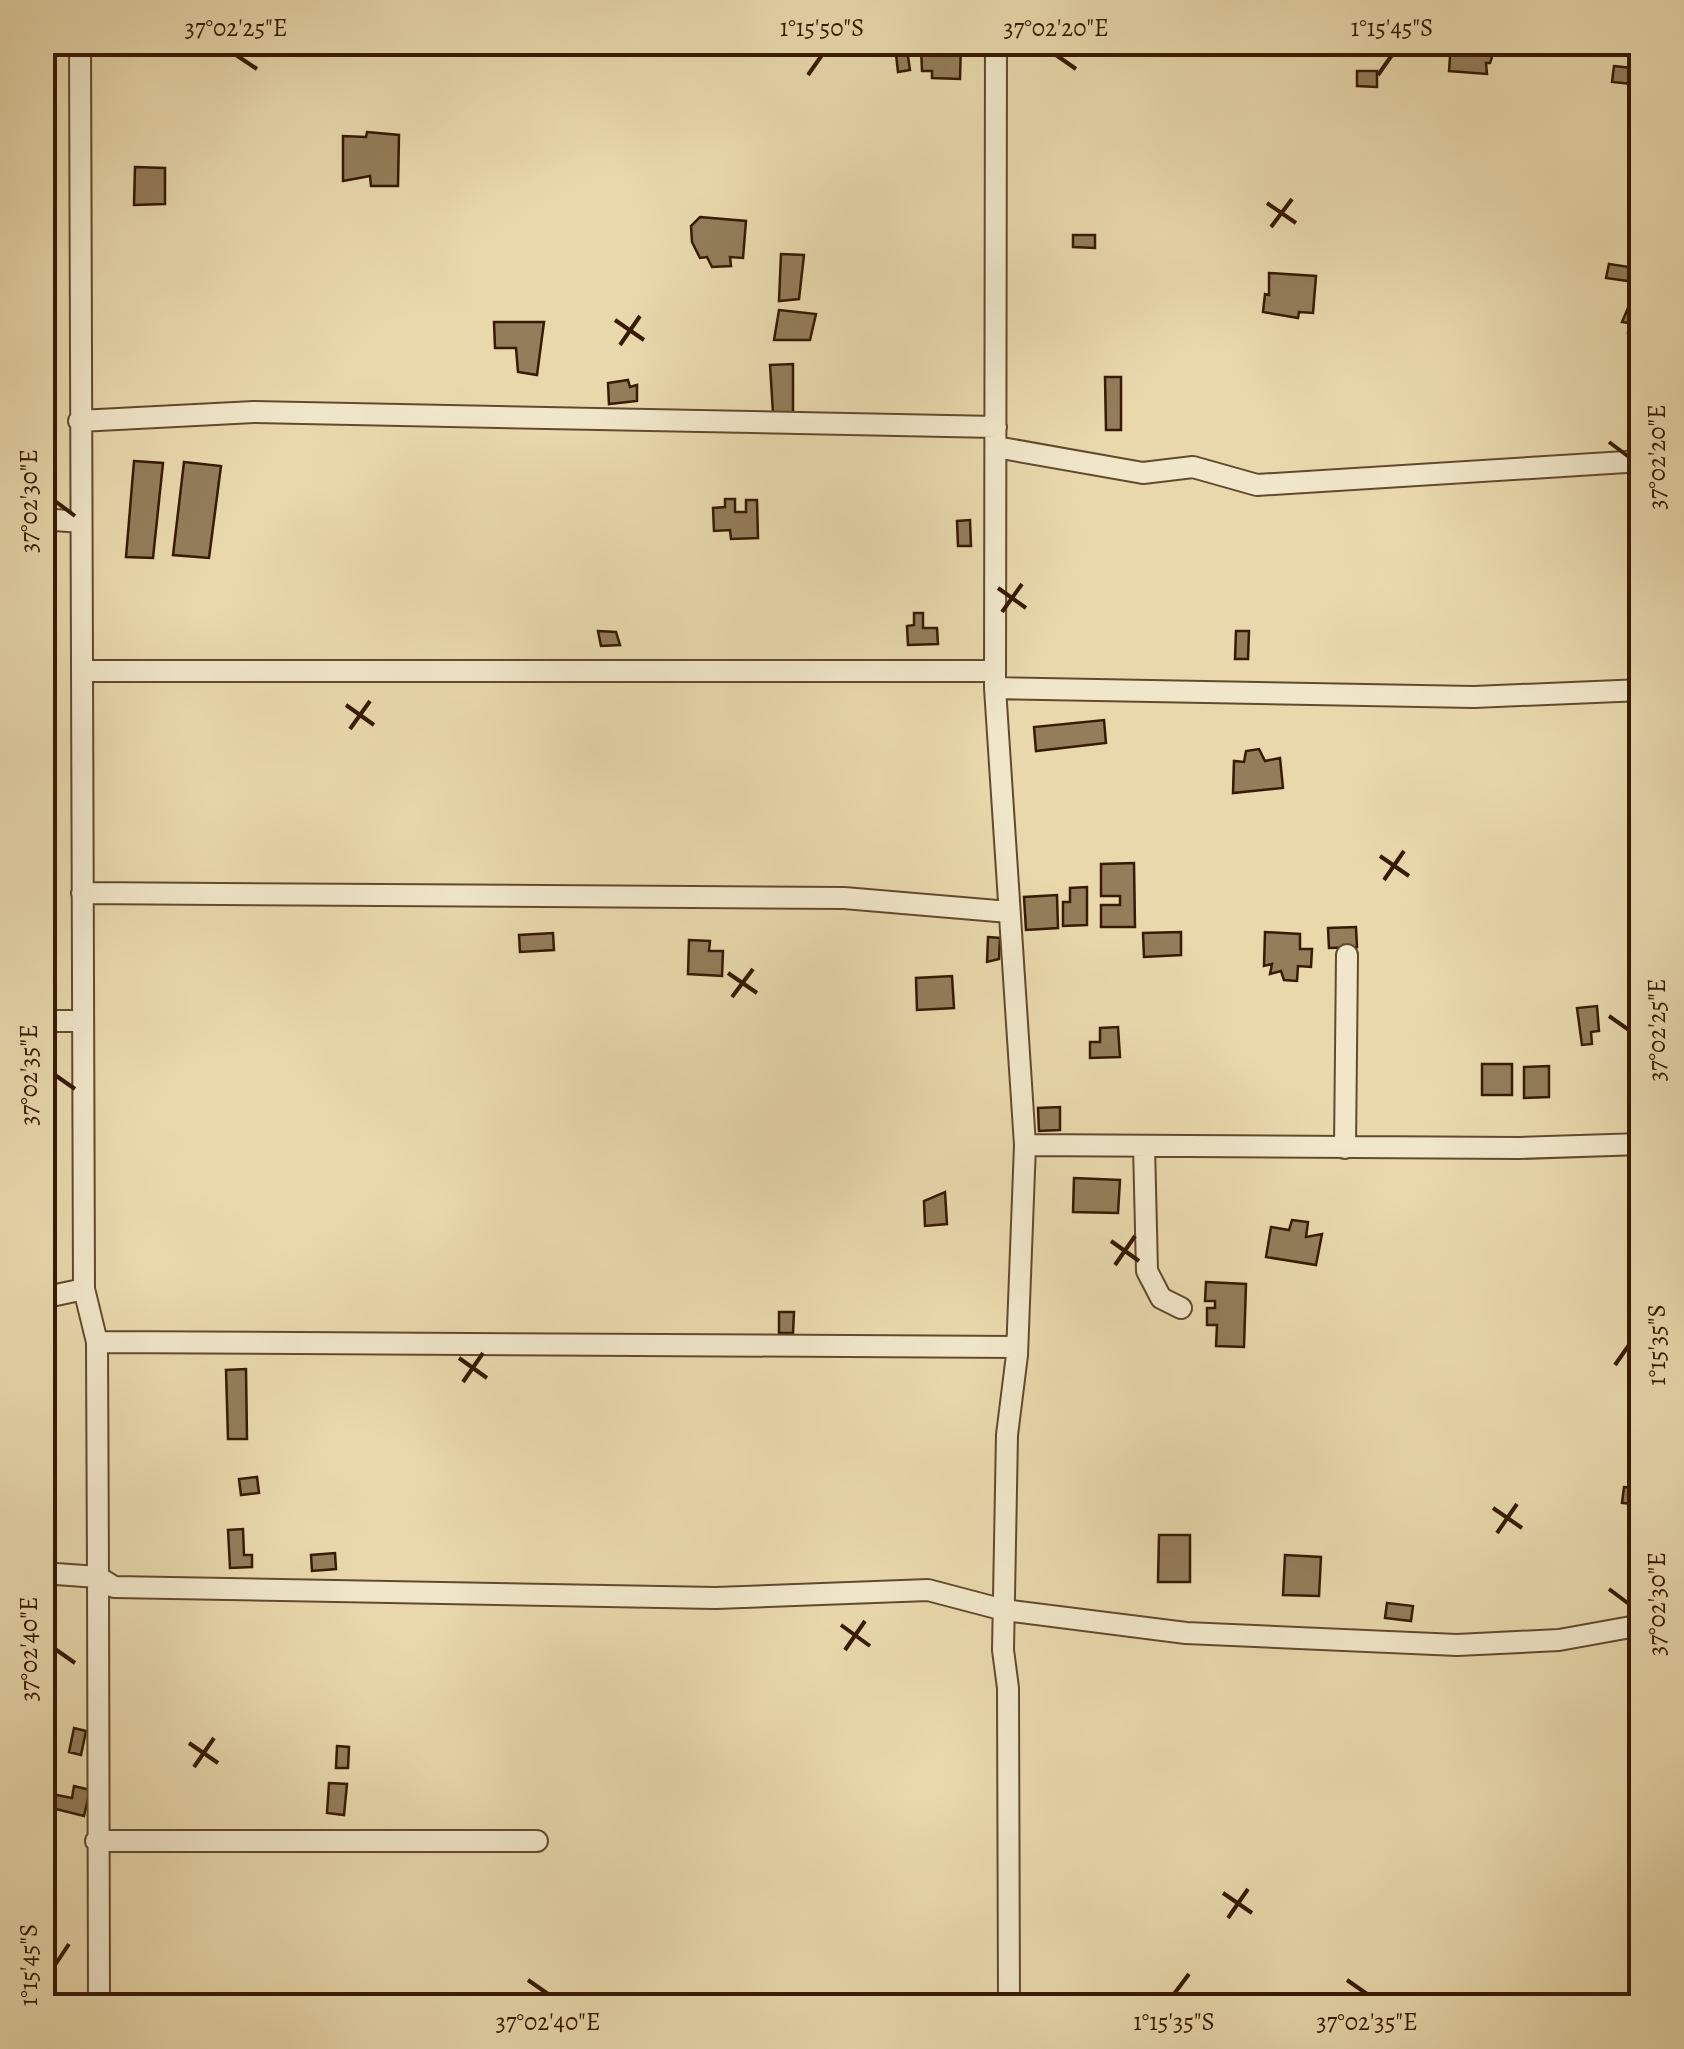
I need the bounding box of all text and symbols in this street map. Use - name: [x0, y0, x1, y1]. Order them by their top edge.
- text: 37°02'25"E: [185, 11, 287, 45]
- text: 1°15'50"S: [780, 11, 864, 45]
- text: 37°02'20"E: [1003, 11, 1109, 45]
- text: 1°15'45"S: [1351, 11, 1433, 45]
- text: 37°02'20"E: [1640, 404, 1674, 510]
- text: 37°02'30"E: [12, 449, 46, 553]
- text: 37°02'25"E: [1640, 979, 1674, 1081]
- text: 37°02'35"E: [12, 1024, 46, 1126]
- text: 1°15'35"S: [1640, 1304, 1674, 1386]
- text: 37°02'30"E: [1640, 1552, 1674, 1656]
- text: 37°02'40"E: [12, 1597, 46, 1701]
- text: 1°15'45"S: [12, 1924, 46, 2006]
- text: 37°02'40"E: [496, 2005, 600, 2039]
- text: 1°15'35"S: [1133, 2005, 1215, 2039]
- text: 37°02'35"E: [1316, 2005, 1418, 2039]

